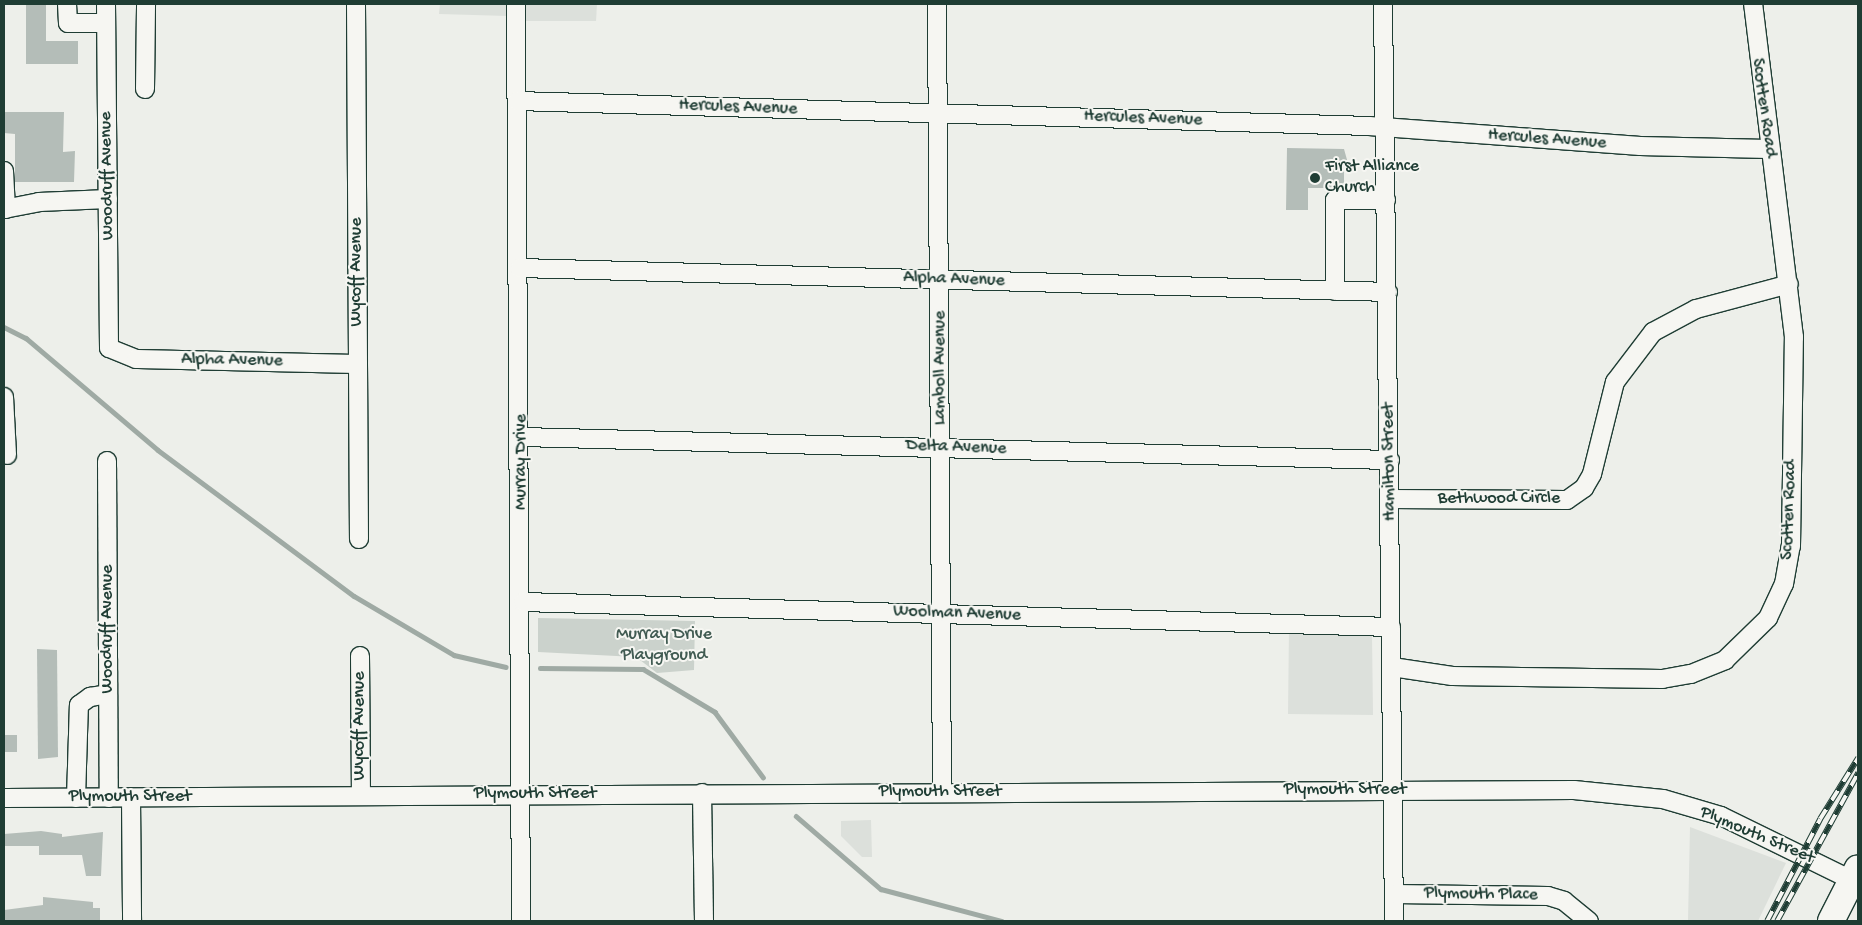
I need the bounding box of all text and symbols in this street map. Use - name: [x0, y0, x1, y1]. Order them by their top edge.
- street label: Scotten Road: [1745, 57, 1781, 159]
- street label: Hercules Avenue: [678, 95, 798, 121]
- street label: Hercules Avenue: [1083, 106, 1203, 132]
- street label: Woodruff Avenue: [96, 111, 120, 241]
- street label: Hercules Avenue: [1487, 125, 1607, 155]
- place label: First Alliance Church: [1325, 157, 1419, 200]
- marker: First Alliance Church: [1309, 172, 1321, 184]
- street label: Wycoff Avenue: [346, 217, 368, 327]
- street label: Alpha Avenue: [903, 267, 1005, 293]
- street label: Lamboll Avenue: [930, 311, 952, 425]
- street label: Alpha Avenue: [181, 349, 283, 373]
- street label: Hamilton Street: [1378, 403, 1402, 521]
- street label: Murray Drive: [511, 414, 533, 510]
- street label: Delta Avenue: [905, 435, 1007, 461]
- street label: Scotten Road: [1777, 460, 1803, 560]
- street label: Bethwood Circle: [1438, 488, 1560, 510]
- street label: Woodruff Avenue: [97, 565, 119, 693]
- street label: Woolman Avenue: [893, 601, 1021, 627]
- park label: Murray Drive Playground: [616, 625, 712, 668]
- street label: Wycoff Avenue: [349, 671, 371, 781]
- street label: Plymouth Street: [1284, 779, 1406, 801]
- street label: Plymouth Street: [879, 781, 1001, 803]
- street label: Plymouth Street: [474, 783, 596, 805]
- street label: Plymouth Street: [69, 786, 191, 808]
- street label: Plymouth Street: [1696, 802, 1818, 870]
- street label: Plymouth Place: [1424, 883, 1538, 907]

